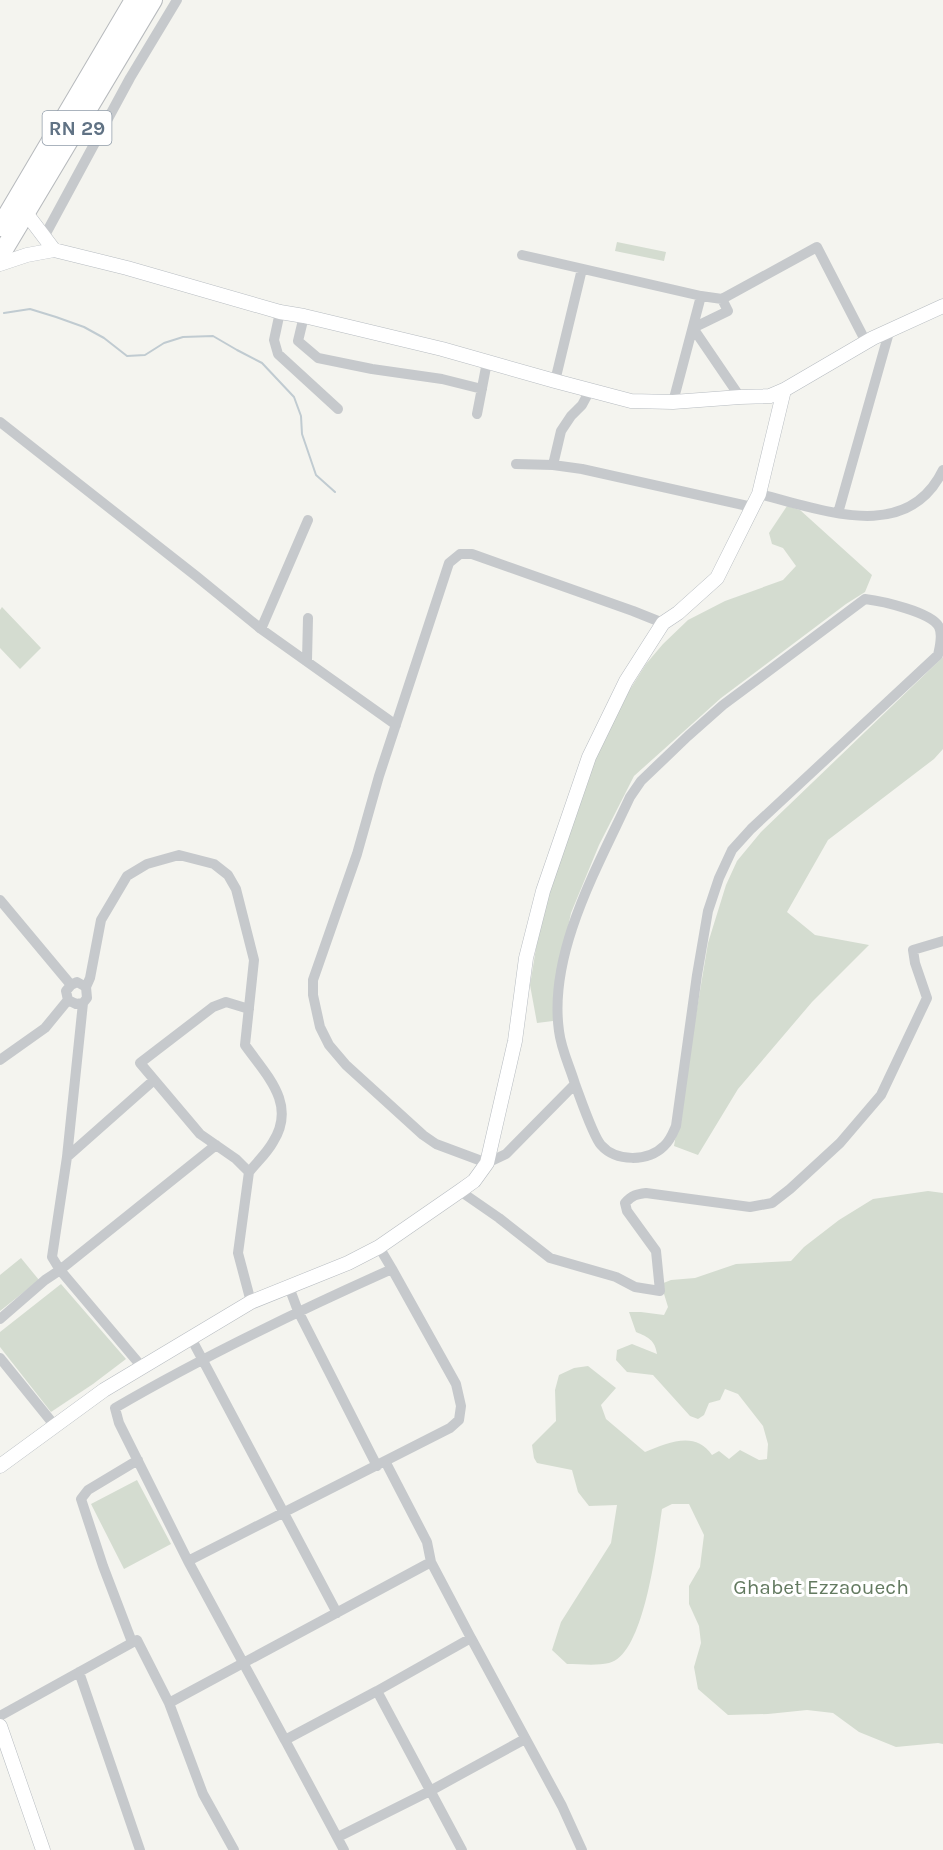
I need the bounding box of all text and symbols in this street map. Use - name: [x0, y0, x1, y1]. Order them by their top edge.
- road number: RN 29: [42, 111, 112, 145]
- park label: Ghabet Ezzaouech: [733, 1575, 909, 1599]

